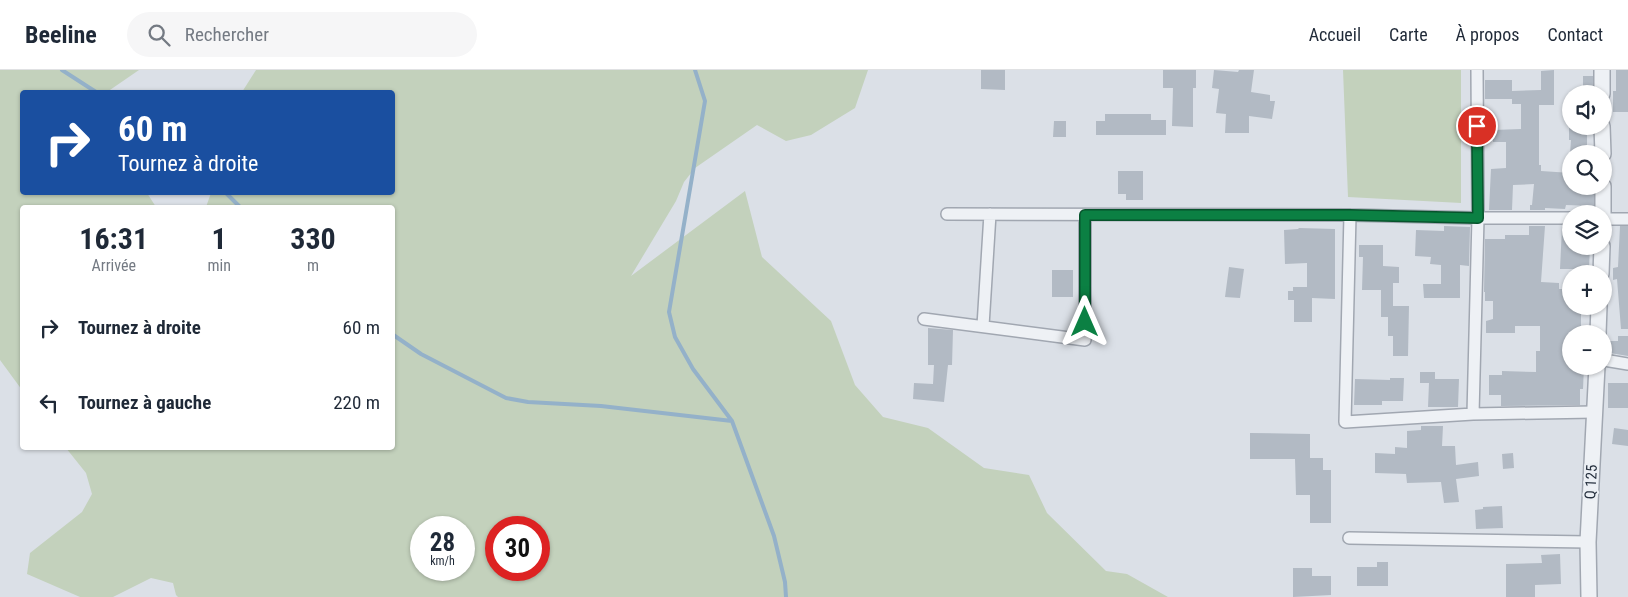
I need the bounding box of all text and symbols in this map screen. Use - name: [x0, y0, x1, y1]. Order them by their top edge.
- search box: [127, 12, 477, 57]
- text: Beeline: [25, 21, 97, 49]
- icon: search: [145, 21, 173, 49]
- text: Rechercher: [185, 23, 269, 46]
- text: Accueil: [1309, 24, 1361, 45]
- text: Carte: [1389, 24, 1428, 45]
- text: À propos: [1456, 24, 1519, 45]
- text: Contact: [1547, 24, 1603, 45]
- map controls: [1562, 85, 1612, 375]
- button: sound: [1562, 85, 1612, 135]
- pin: [1456, 105, 1498, 147]
- text: 60 m: [118, 109, 187, 150]
- icon: right: [35, 110, 100, 175]
- icon: arrive: [1463, 112, 1491, 140]
- button: search: [1562, 145, 1612, 195]
- text: Tournez à droite: [118, 151, 258, 176]
- button: layers: [1562, 205, 1612, 255]
- text: 16:31: [79, 221, 148, 256]
- text: 1: [212, 221, 227, 256]
- text: 330: [290, 221, 336, 256]
- text: Arrivée: [92, 256, 136, 275]
- text: min: [207, 256, 231, 275]
- text: m: [307, 256, 319, 275]
- button: +: [1562, 265, 1612, 315]
- position arrow: [1058, 295, 1110, 347]
- icon: right: [35, 314, 63, 342]
- text: Tournez à droite: [78, 316, 201, 339]
- text: 60 m: [343, 316, 380, 339]
- button: −: [1562, 325, 1612, 375]
- icon: left: [35, 389, 63, 417]
- text: Tournez à gauche: [78, 391, 211, 414]
- text: 220 m: [333, 391, 380, 414]
- street label: Q 125: [1581, 464, 1601, 500]
- speed limit sign: 30: [485, 516, 550, 581]
- text: 28: [430, 528, 455, 557]
- text: km/h: [430, 554, 455, 568]

